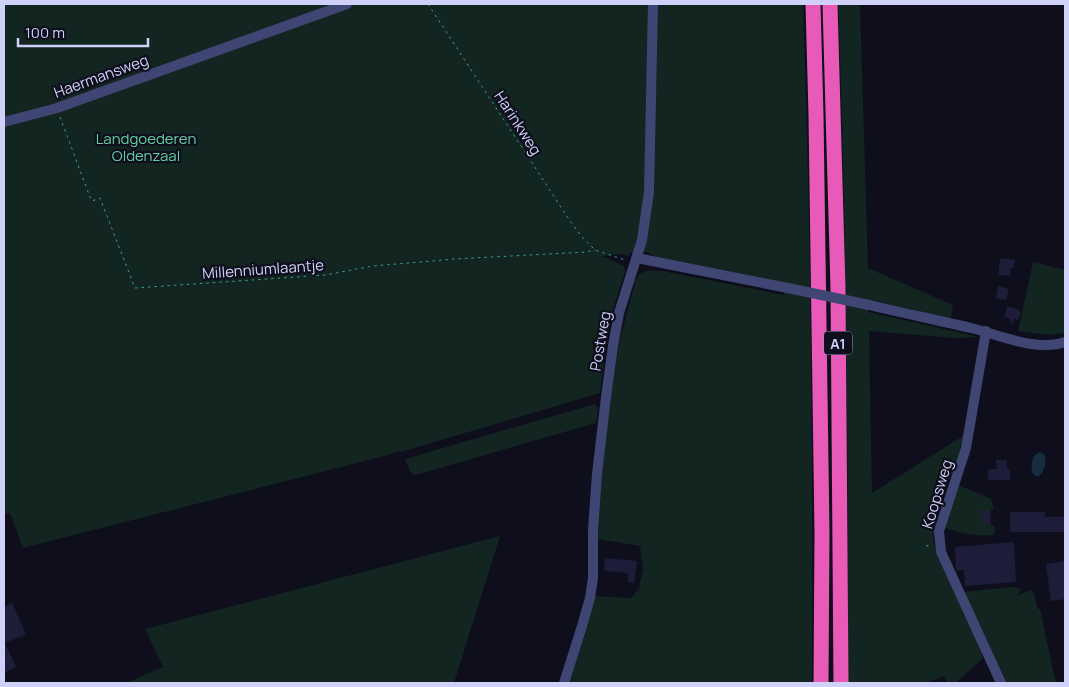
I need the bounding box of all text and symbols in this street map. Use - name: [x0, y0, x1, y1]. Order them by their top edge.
- scale bar: [18, 15, 148, 47]
- text: 100 m: [25, 22, 65, 43]
- street label: Haermansweg: [51, 49, 151, 103]
- street label: Harinkweg: [489, 87, 547, 159]
- park label: Landgoederen Oldenzaal: [96, 128, 196, 166]
- street label: Millenniumlaantje: [201, 254, 325, 284]
- street label: Postweg: [584, 309, 616, 373]
- road number: A1: [824, 332, 852, 354]
- street label: Koopsweg: [917, 457, 957, 531]

